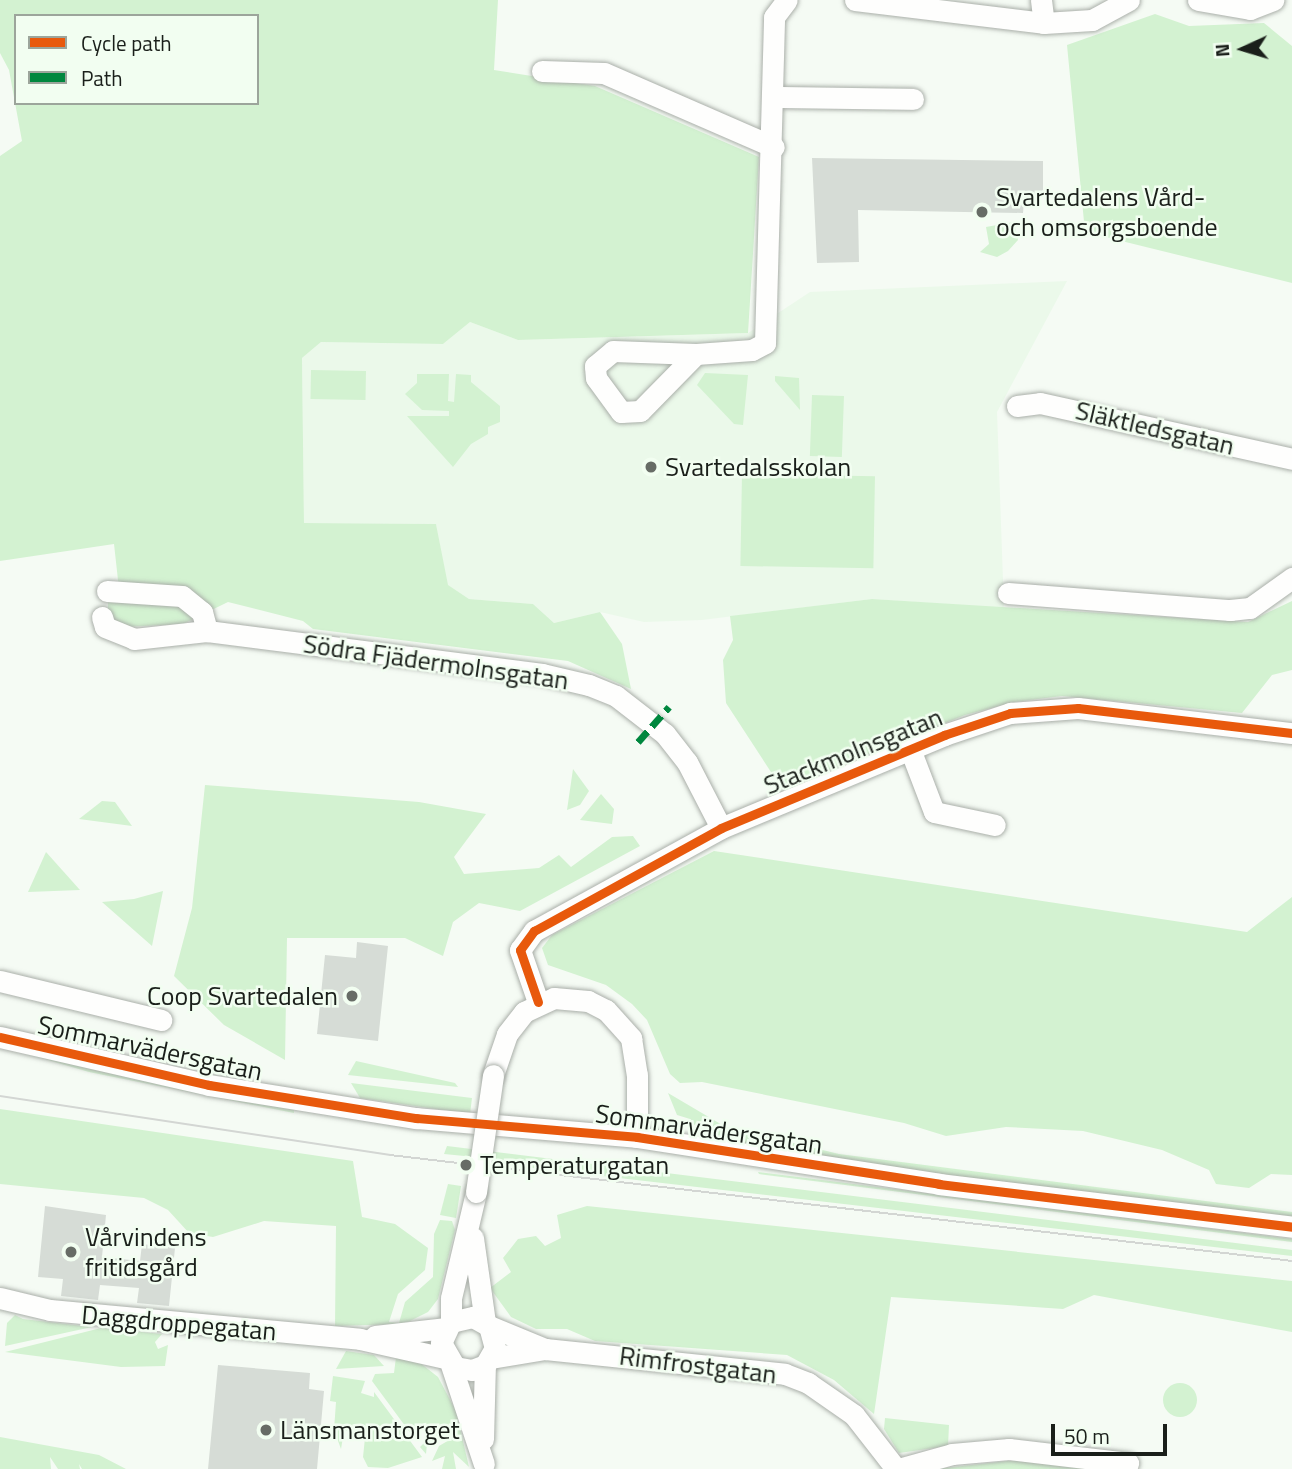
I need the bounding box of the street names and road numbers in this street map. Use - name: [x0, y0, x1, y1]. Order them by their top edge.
- street label: Släktledsgatan: [1073, 395, 1237, 461]
- street label: Södra Fjädermolnsgatan: [301, 628, 571, 696]
- street label: Stackmolnsgatan: [759, 701, 947, 801]
- street label: Sommarvädersgatan: [35, 1009, 265, 1087]
- street label: Sommarvädersgatan: [593, 1098, 825, 1160]
- street label: Daggdroppegatan: [80, 1299, 278, 1347]
- street label: Rimfrostgatan: [618, 1340, 778, 1390]

